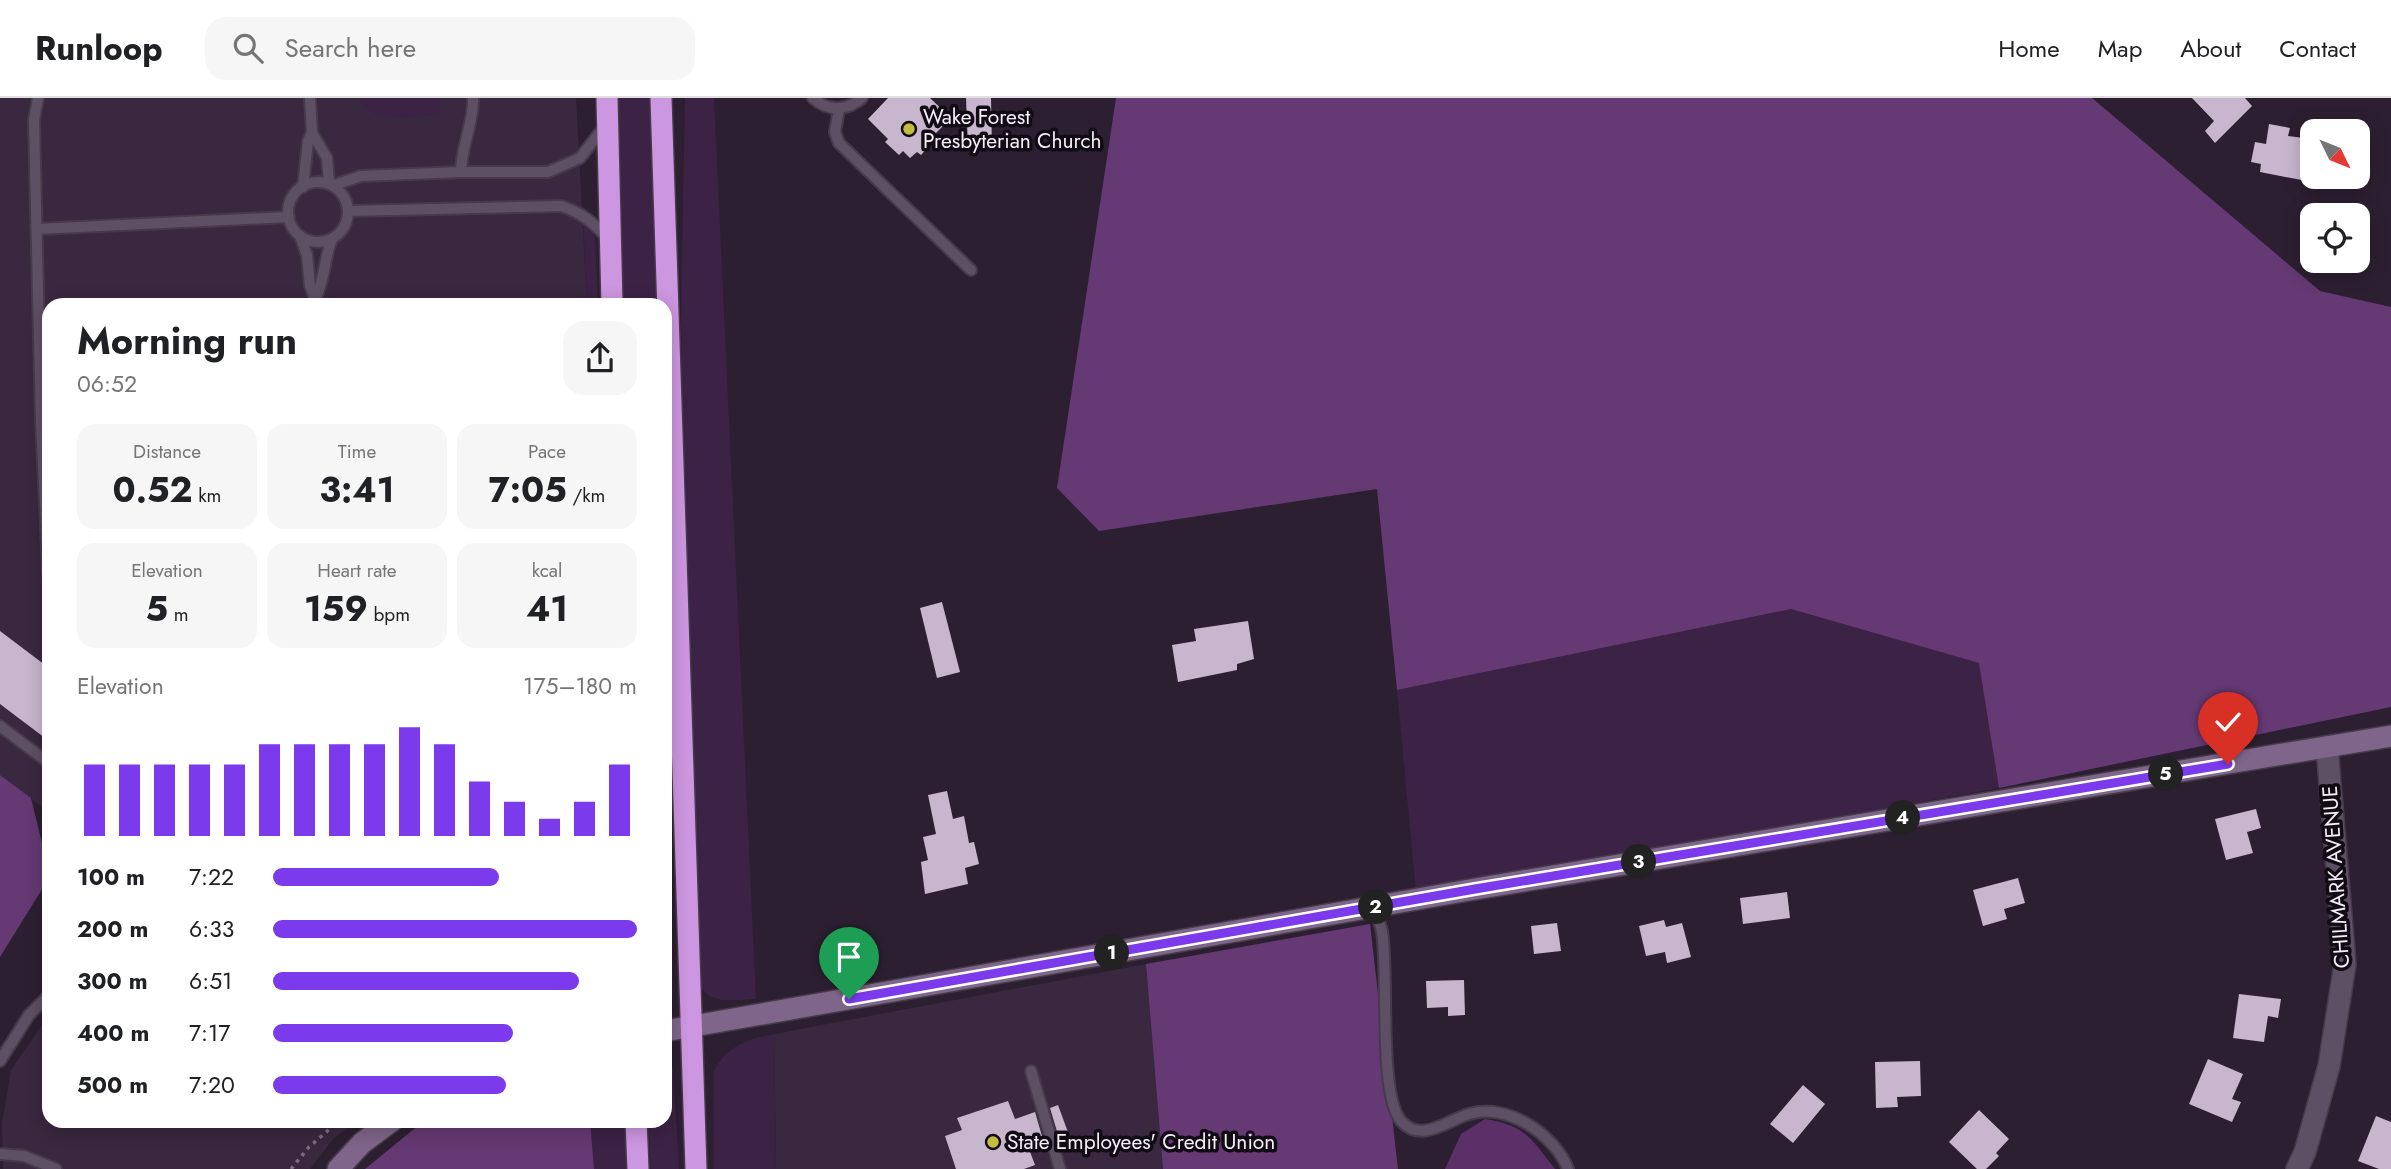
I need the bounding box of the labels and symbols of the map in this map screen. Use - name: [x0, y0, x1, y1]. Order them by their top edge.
- place label: Wake Forest Presbyterian Church: [923, 102, 1101, 156]
- north arrow: [2300, 119, 2370, 189]
- marker: Wake Forest Presbyterian Church: [901, 121, 917, 137]
- pin: [2198, 692, 2258, 764]
- pin: 5: [2148, 756, 2184, 792]
- street label: CHILMARK AVENUE: [2315, 785, 2357, 969]
- pin: 4: [1885, 800, 1920, 836]
- pin: 3: [1622, 844, 1656, 880]
- pin: 2: [1358, 890, 1394, 924]
- pin: [819, 927, 879, 999]
- pin: 1: [1094, 936, 1130, 970]
- place label: State Employees' Credit Union: [1007, 1127, 1275, 1157]
- marker: State Employees' Credit Union: [985, 1134, 1001, 1150]

